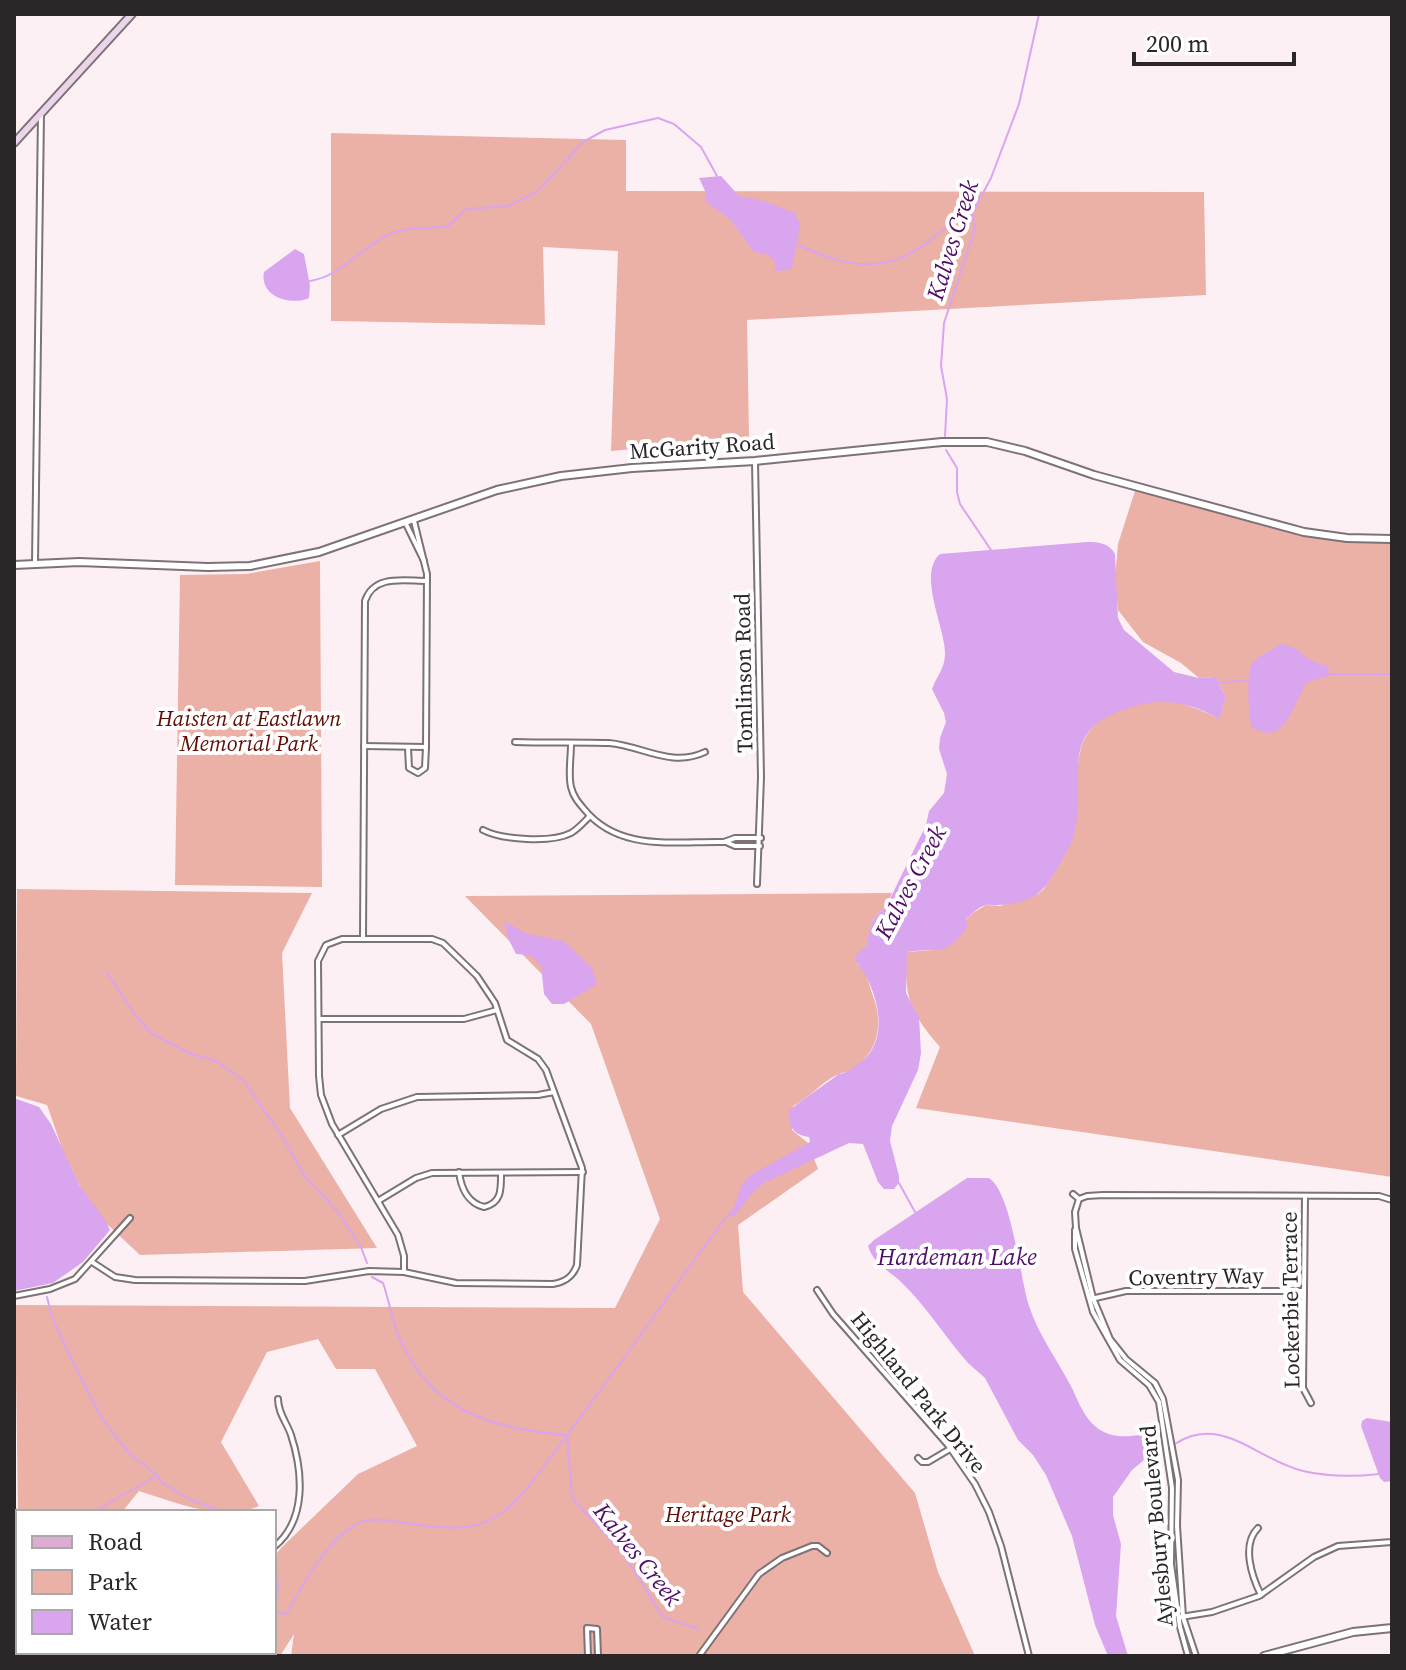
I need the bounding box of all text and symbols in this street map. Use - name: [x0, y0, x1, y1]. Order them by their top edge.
- scale bar: [1134, 16, 1294, 66]
- text: 200 m: [1146, 27, 1209, 60]
- water label: Kalves Creek: [918, 175, 986, 305]
- street label: McGarity Road: [628, 426, 776, 466]
- street label: Tomlinson Road: [727, 592, 759, 753]
- park label: Haisten at Eastlawn Memorial Park: [155, 703, 342, 758]
- water label: Kalves Creek: [866, 819, 954, 945]
- street label: Lockerbie Terrace: [1273, 1211, 1307, 1389]
- water label: Hardeman Lake: [876, 1240, 1037, 1273]
- street label: Coventry Way: [1128, 1260, 1265, 1292]
- street label: Highland Park Drive: [844, 1305, 994, 1479]
- street label: Aylesbury Boulevard: [1132, 1423, 1180, 1628]
- water label: Kalves Creek: [586, 1495, 690, 1613]
- park label: Heritage Park: [664, 1499, 792, 1529]
- legend: [16, 1510, 276, 1654]
- text: Road: [88, 1525, 143, 1558]
- text: Park: [88, 1565, 138, 1598]
- text: Water: [88, 1605, 152, 1638]

